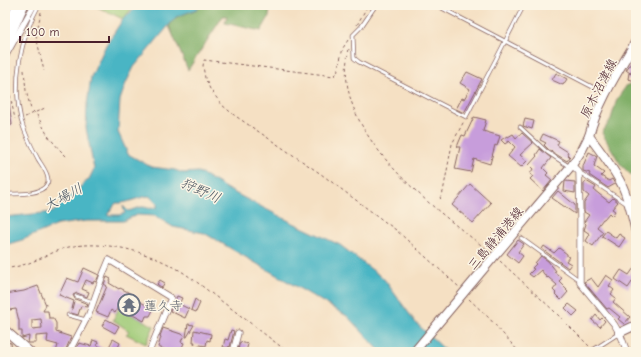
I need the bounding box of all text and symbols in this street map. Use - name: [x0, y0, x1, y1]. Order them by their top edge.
- scale bar: [20, 18, 109, 44]
- text: 100 m: [26, 25, 59, 39]
- street label: 原木沼津線: [577, 55, 620, 121]
- water label: 狩野川: [178, 174, 223, 207]
- water label: 大場川: [41, 180, 86, 215]
- street label: 三島静浦港線: [465, 203, 527, 273]
- temple icon: 蓮久寺: [116, 292, 142, 318]
- place label: 蓮久寺: [144, 298, 183, 313]

